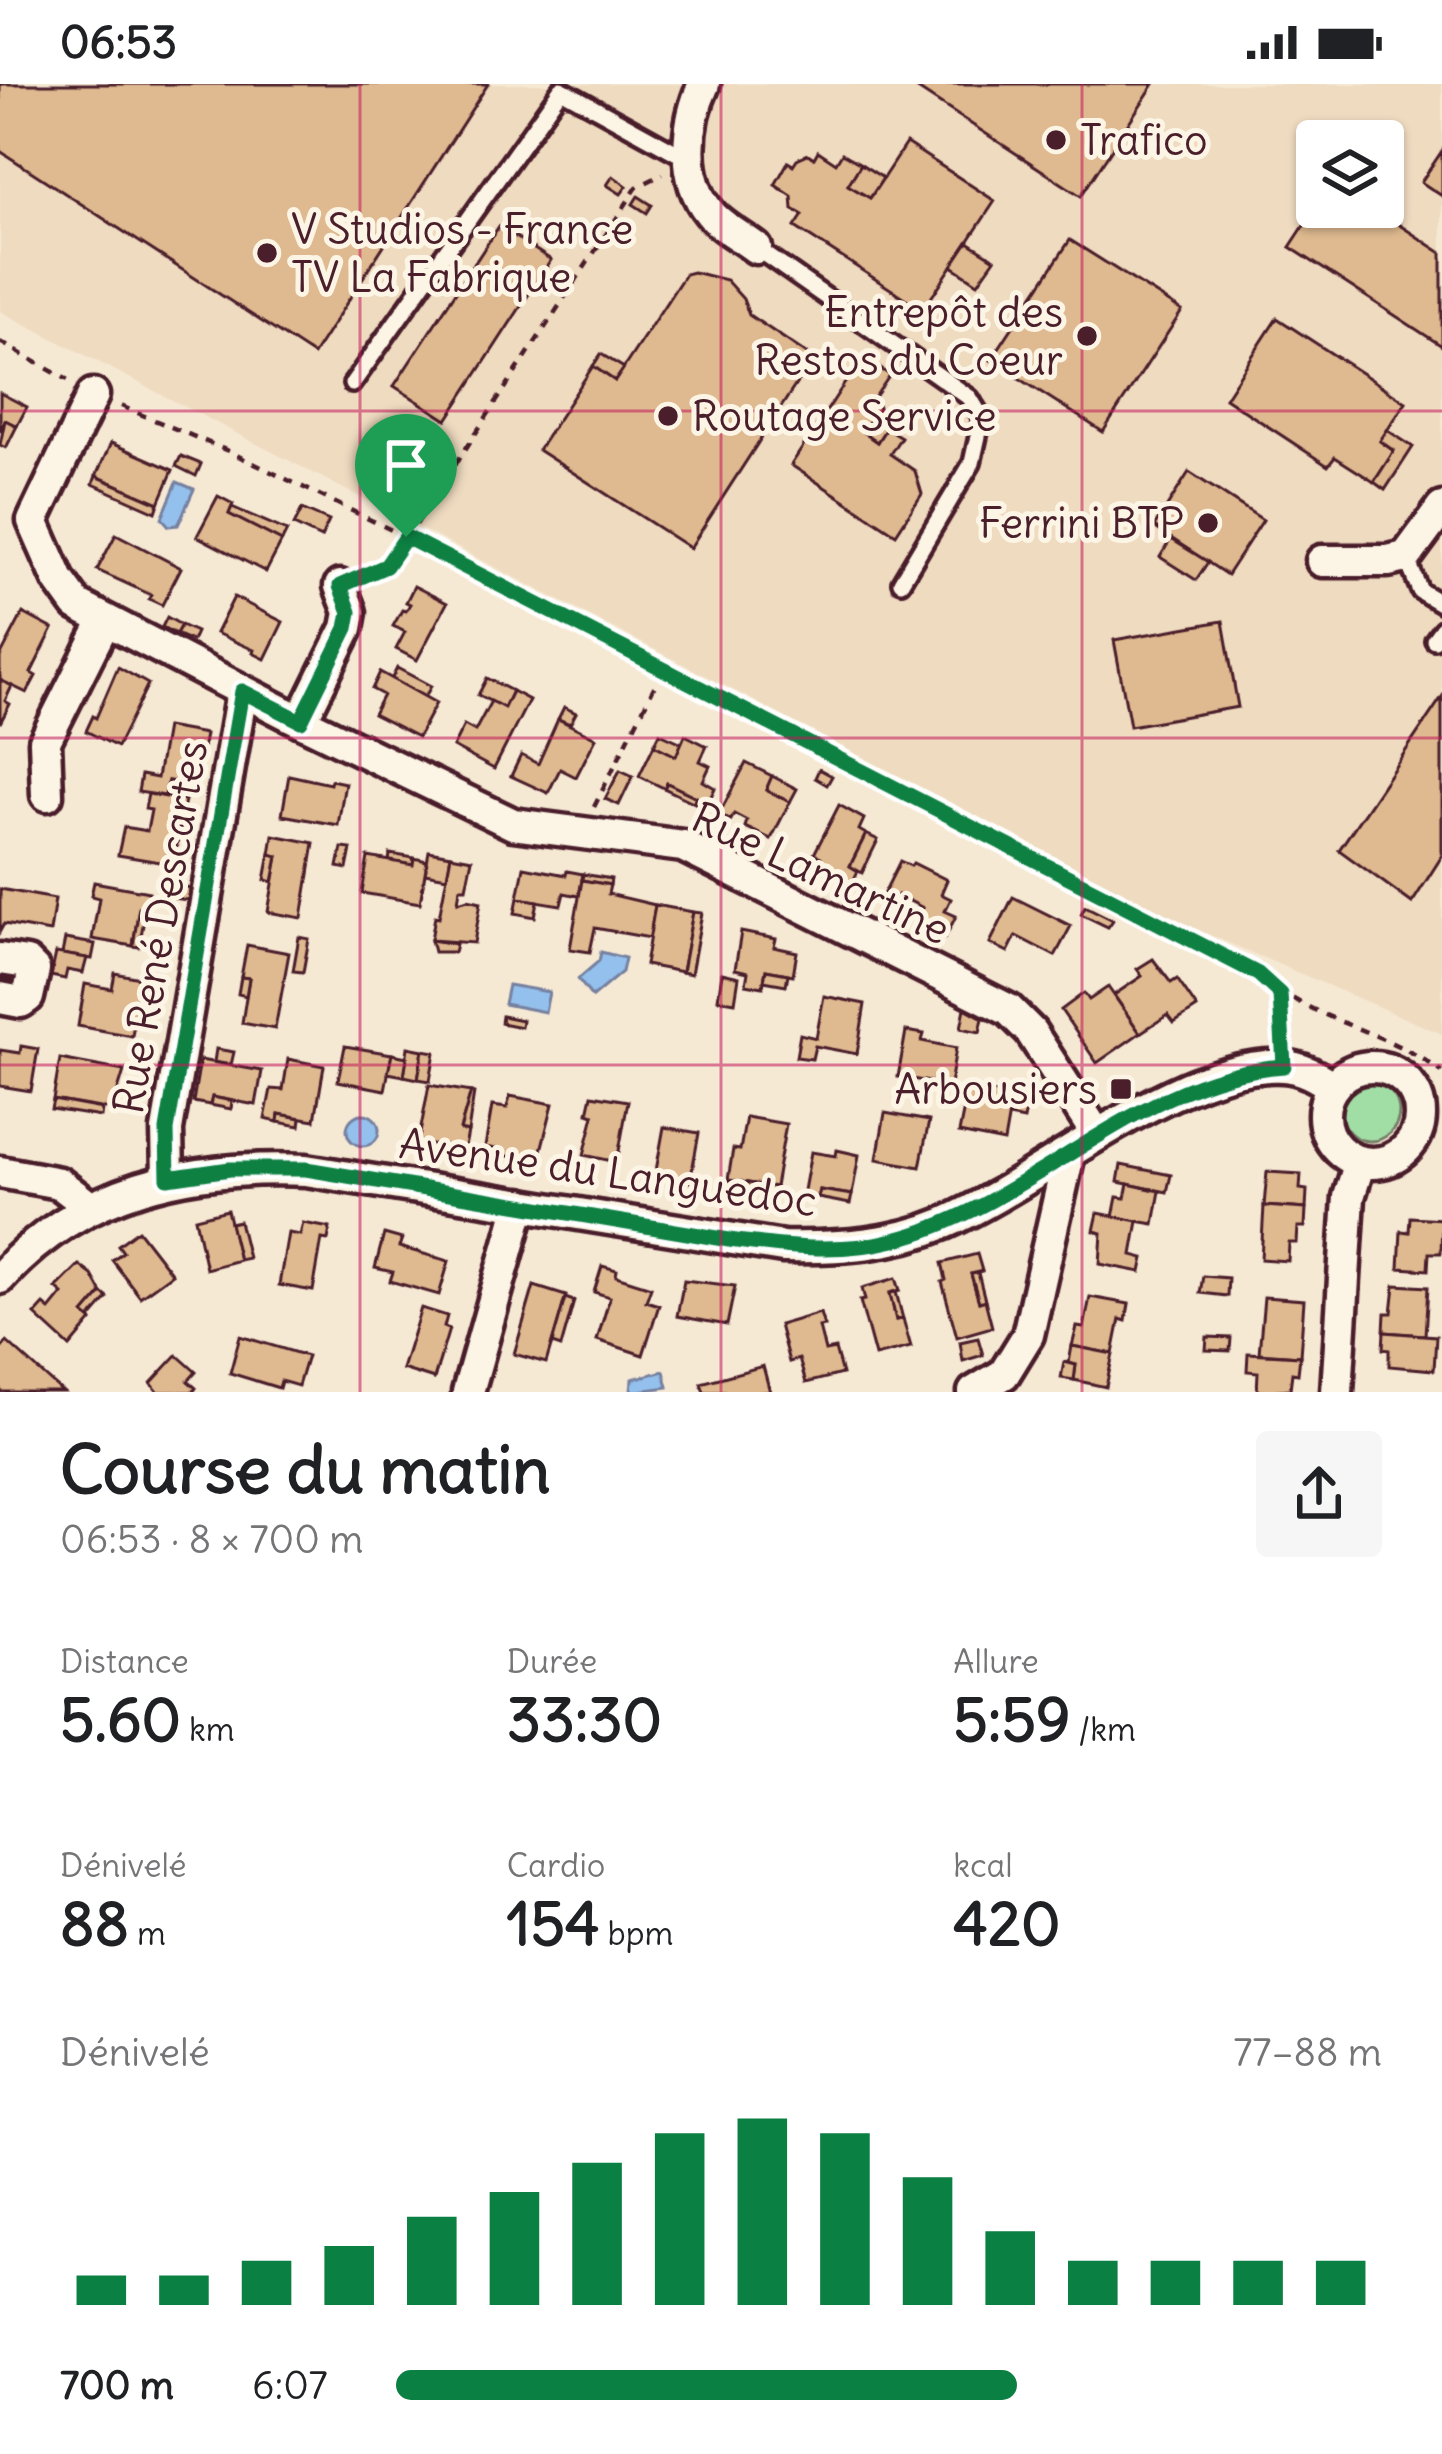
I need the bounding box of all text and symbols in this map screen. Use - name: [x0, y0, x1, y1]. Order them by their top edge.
- text: 06:53: [60, 14, 177, 70]
- place label: Trafico: [1080, 114, 1208, 166]
- map controls: [1296, 120, 1404, 228]
- button: layers: [1296, 120, 1404, 228]
- marker: Trafico: [1043, 127, 1069, 153]
- place label: V Studios - France TV La Fabrique: [291, 203, 633, 303]
- marker: V Studios - France TV La Fabrique: [254, 240, 280, 266]
- place label: Entrepôt des Restos du Coeur: [754, 286, 1063, 386]
- marker: Entrepôt des Restos du Coeur: [1074, 323, 1100, 349]
- place label: Routage Service: [692, 390, 997, 442]
- marker: Routage Service: [655, 403, 681, 429]
- pin: [355, 414, 457, 537]
- icon: arrive: [373, 432, 439, 498]
- place label: Ferrini BTP: [979, 497, 1184, 549]
- marker: Ferrini BTP: [1195, 510, 1221, 536]
- street label: Rue René Descartes: [102, 736, 218, 1118]
- street label: Rue Lamartine: [684, 791, 958, 955]
- place label: Arbousiers: [894, 1063, 1097, 1115]
- marker: Arbousiers: [1108, 1076, 1134, 1102]
- street label: Avenue du Languedoc: [396, 1117, 820, 1227]
- text: Course du matin: [60, 1428, 551, 1511]
- button: share: [1256, 1431, 1382, 1557]
- text: 06:53 · 8 × 700 m: [60, 1515, 363, 1564]
- text: Distance: [60, 1640, 189, 1682]
- text: Durée: [507, 1640, 597, 1682]
- text: Allure: [953, 1640, 1039, 1682]
- text: 5.60: [60, 1682, 181, 1757]
- text: 33:30: [507, 1682, 662, 1757]
- text: 5:59: [953, 1682, 1070, 1757]
- text: km: [181, 1708, 235, 1750]
- text: /km: [1070, 1708, 1136, 1750]
- text: Dénivelé: [60, 1844, 187, 1886]
- text: Cardio: [507, 1844, 605, 1886]
- text: kcal: [953, 1844, 1013, 1886]
- text: 88: [60, 1886, 129, 1961]
- text: 154: [507, 1886, 600, 1961]
- text: 420: [953, 1886, 1060, 1961]
- text: m: [129, 1912, 166, 1954]
- text: bpm: [600, 1912, 673, 1954]
- text: Dénivelé: [60, 2028, 210, 2077]
- text: 77–88 m: [1233, 2028, 1382, 2077]
- text: 700 m: [60, 2361, 174, 2410]
- text: 6:07: [252, 2361, 328, 2410]

